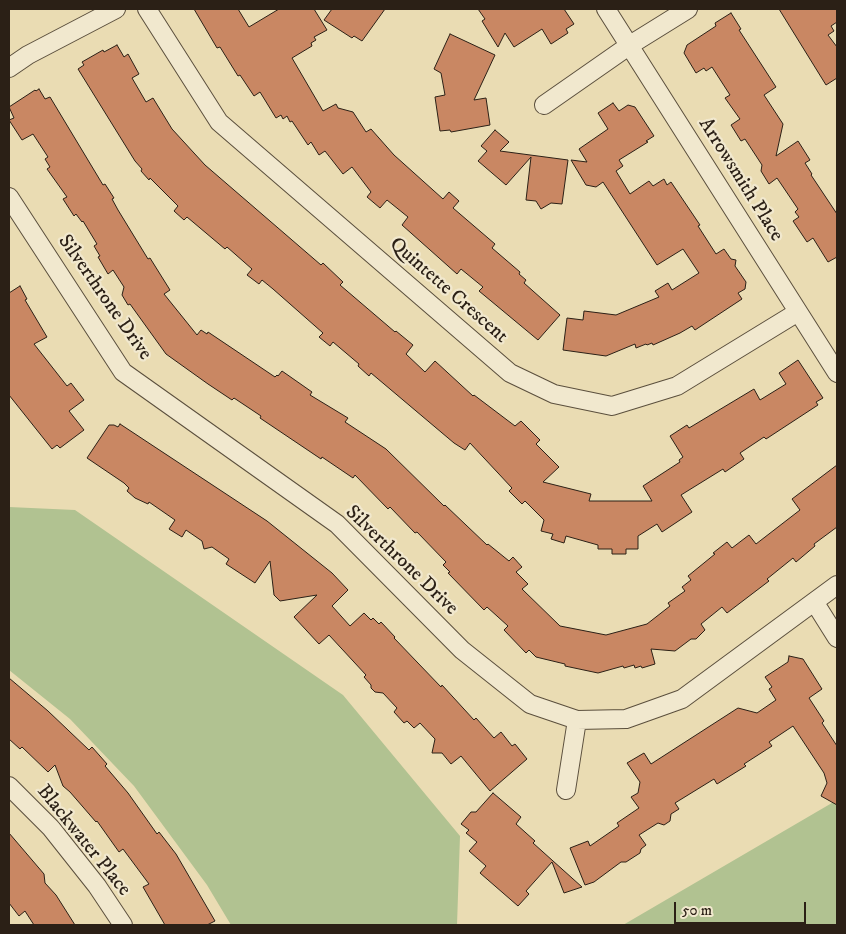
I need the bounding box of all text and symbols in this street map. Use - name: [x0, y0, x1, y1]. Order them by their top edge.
- street label: Arrowsmith Place: [692, 114, 788, 246]
- street label: Silverthrone Drive: [52, 231, 156, 365]
- street label: Quintette Crescent: [384, 233, 512, 349]
- street label: Silverthrone Drive: [340, 501, 462, 621]
- street label: Blackwater Place: [31, 781, 135, 901]
- scale bar: [676, 892, 808, 924]
- text: 50 m: [682, 901, 712, 920]

